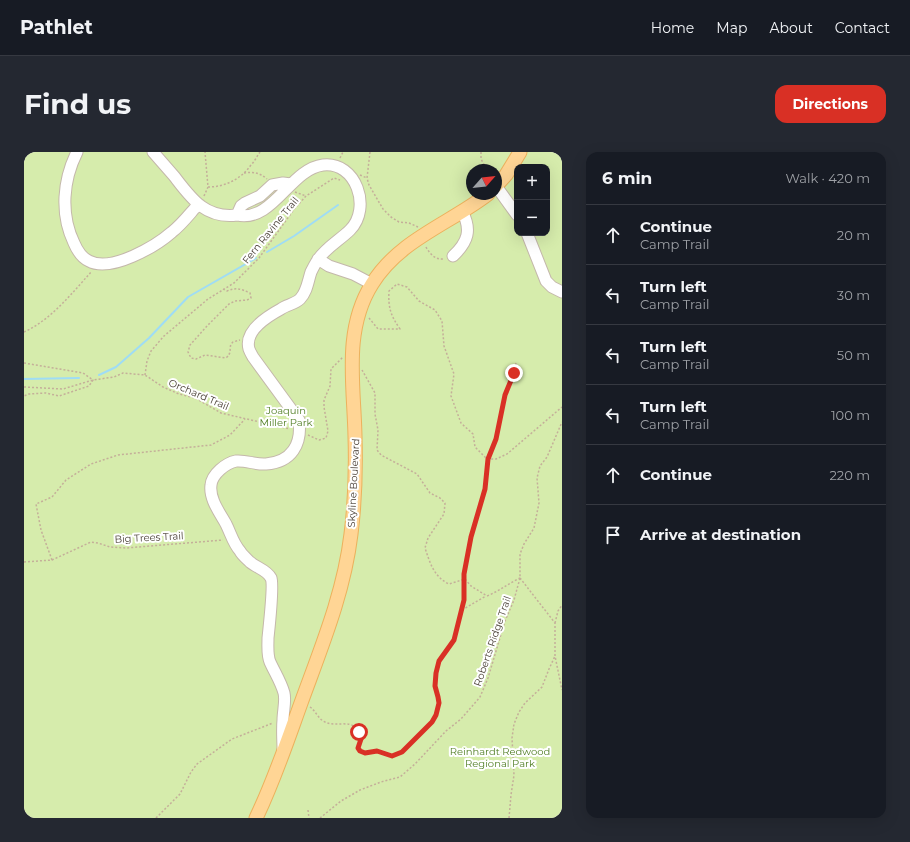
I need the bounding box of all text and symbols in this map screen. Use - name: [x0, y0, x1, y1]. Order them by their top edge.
- text: Pathlet: [20, 16, 93, 39]
- text: Home: [651, 19, 694, 37]
- text: Map: [716, 19, 747, 37]
- text: About: [769, 19, 813, 37]
- text: Contact: [835, 19, 890, 37]
- button: Directions: [775, 85, 886, 123]
- text: Find us: [24, 87, 131, 121]
- north arrow: [466, 164, 502, 200]
- map controls: [514, 164, 550, 236]
- button: +: [514, 164, 550, 200]
- text: 6 min: [602, 168, 652, 188]
- text: Walk · 420 m: [786, 170, 870, 186]
- street label: Fern Ravine Trail: [239, 194, 301, 266]
- button: −: [514, 200, 550, 236]
- text: Continue: [640, 217, 712, 236]
- icon: ahead: [602, 224, 624, 246]
- text: 20 m: [837, 227, 870, 243]
- text: Camp Trail: [640, 236, 709, 252]
- text: Turn left: [640, 277, 707, 296]
- icon: left: [602, 284, 624, 306]
- text: 30 m: [837, 287, 870, 303]
- text: Camp Trail: [640, 296, 709, 312]
- text: Turn left: [640, 337, 707, 356]
- icon: left: [602, 344, 624, 366]
- text: 50 m: [837, 347, 870, 363]
- text: Camp Trail: [640, 356, 709, 372]
- route end: [505, 364, 523, 382]
- street label: Orchard Trail: [167, 376, 231, 413]
- text: Turn left: [640, 397, 707, 416]
- park label: Joaquin Miller Park: [259, 404, 313, 429]
- icon: left: [602, 404, 624, 426]
- text: 100 m: [831, 407, 870, 423]
- text: Camp Trail: [640, 416, 709, 432]
- street label: Skyline Boulevard: [345, 438, 362, 528]
- icon: ahead: [602, 464, 624, 486]
- text: Continue: [640, 465, 712, 484]
- text: 220 m: [829, 467, 870, 483]
- icon: arrive: [602, 524, 624, 546]
- text: Arrive at destination: [640, 525, 801, 544]
- street label: Big Trees Trail: [114, 529, 184, 546]
- street label: Roberts Ridge Trail: [471, 594, 514, 688]
- route start: [350, 723, 368, 741]
- park label: Reinhardt Redwood Regional Park: [450, 745, 550, 770]

